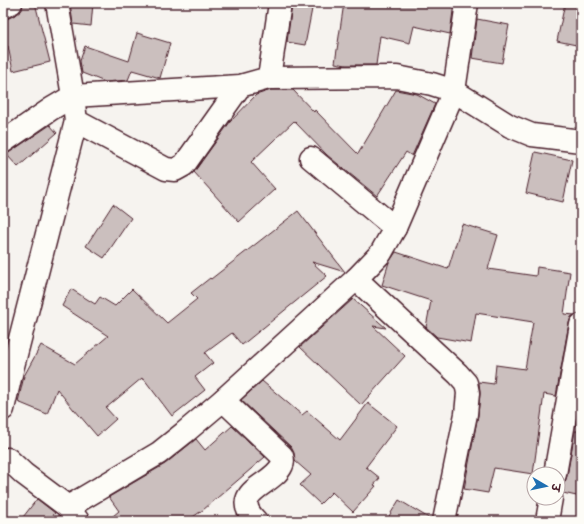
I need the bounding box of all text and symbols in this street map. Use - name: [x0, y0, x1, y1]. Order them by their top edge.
- north arrow: [526, 466, 566, 506]
- text: उ: [547, 482, 563, 494]

